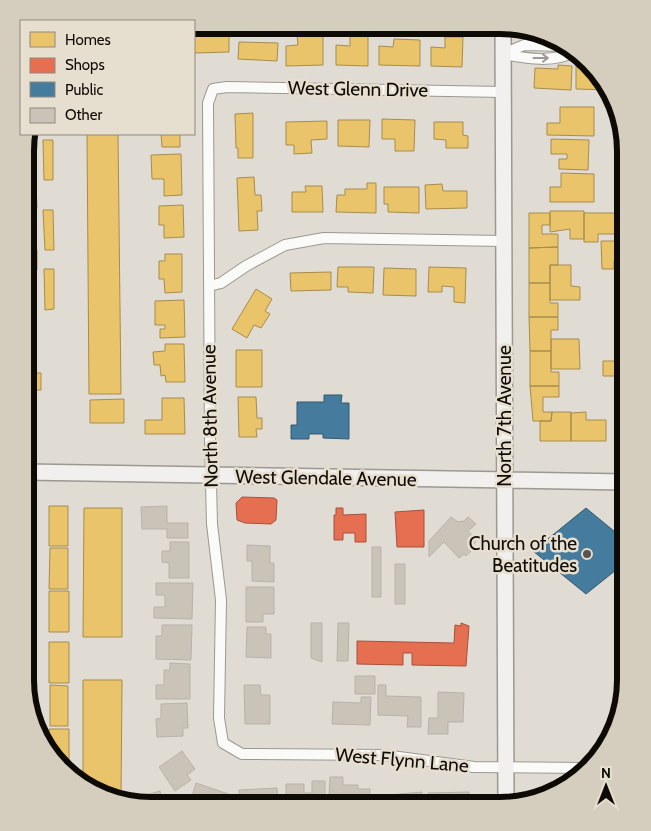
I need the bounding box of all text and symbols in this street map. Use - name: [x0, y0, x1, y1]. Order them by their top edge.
- legend: [20, 20, 195, 135]
- text: Homes: [65, 31, 111, 49]
- one-way arrow: [532, 53, 548, 63]
- text: Shops: [65, 56, 105, 74]
- street label: West Glenn Drive: [288, 76, 429, 102]
- text: Public: [65, 81, 103, 99]
- text: Other: [65, 106, 102, 124]
- street label: North 8th Avenue: [197, 344, 223, 488]
- street label: North 7th Avenue: [493, 345, 516, 487]
- street label: West Glendale Avenue: [235, 465, 417, 491]
- place label: Church of the Beatitudes: [469, 532, 577, 577]
- marker: Church of the Beatitudes: [581, 548, 593, 560]
- street label: West Flynn Lane: [334, 743, 470, 777]
- north arrow: [581, 761, 631, 811]
- text: N: [601, 764, 611, 782]

